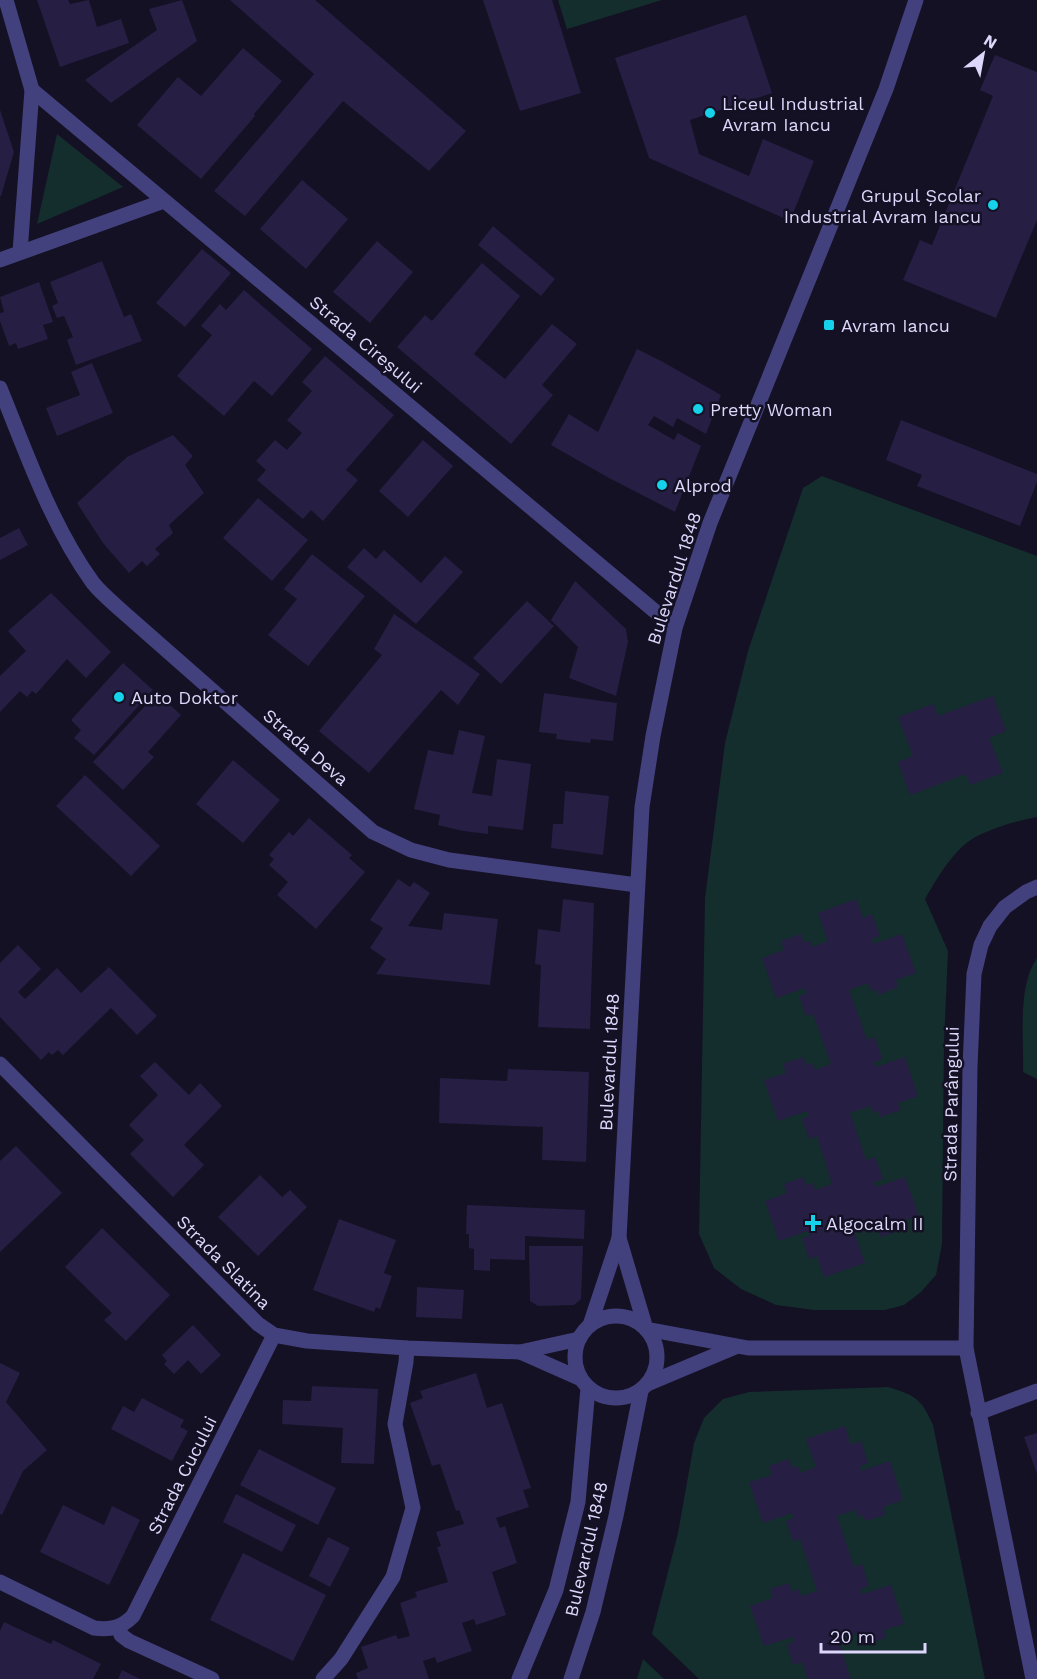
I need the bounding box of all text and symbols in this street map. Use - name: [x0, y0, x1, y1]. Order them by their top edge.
- north arrow: [953, 24, 1013, 84]
- text: N: [980, 30, 1000, 53]
- place label: Liceul Industrial Avram Iancu: [722, 93, 864, 135]
- marker: Liceul Industrial Avram Iancu: [703, 106, 717, 120]
- place label: Grupul Școlar Industrial Avram Iancu: [784, 185, 981, 227]
- marker: Grupul Școlar Industrial Avram Iancu: [986, 198, 1000, 212]
- street label: Strada Cireșului: [306, 291, 426, 397]
- place label: Avram Iancu: [841, 315, 950, 336]
- marker: Avram Iancu: [822, 318, 836, 332]
- place label: Pretty Woman: [710, 399, 833, 420]
- marker: Pretty Woman: [691, 402, 705, 416]
- place label: Alprod: [674, 475, 732, 496]
- marker: Alprod: [655, 478, 669, 492]
- street label: Bulevardul 1848: [643, 509, 705, 647]
- place label: Auto Doktor: [131, 687, 238, 708]
- marker: Auto Doktor: [112, 690, 126, 704]
- street label: Strada Deva: [259, 704, 353, 790]
- street label: Bulevardul 1848: [595, 992, 623, 1132]
- street label: Strada Parângului: [939, 1026, 963, 1182]
- street label: Strada Slatina: [173, 1211, 275, 1313]
- place label: Algocalm II: [826, 1213, 924, 1234]
- marker: Algocalm II: [804, 1214, 822, 1232]
- street label: Strada Cucului: [143, 1412, 221, 1538]
- street label: Bulevardul 1848: [560, 1479, 612, 1619]
- scale bar: [821, 1616, 924, 1654]
- text: 20 m: [830, 1626, 875, 1647]

